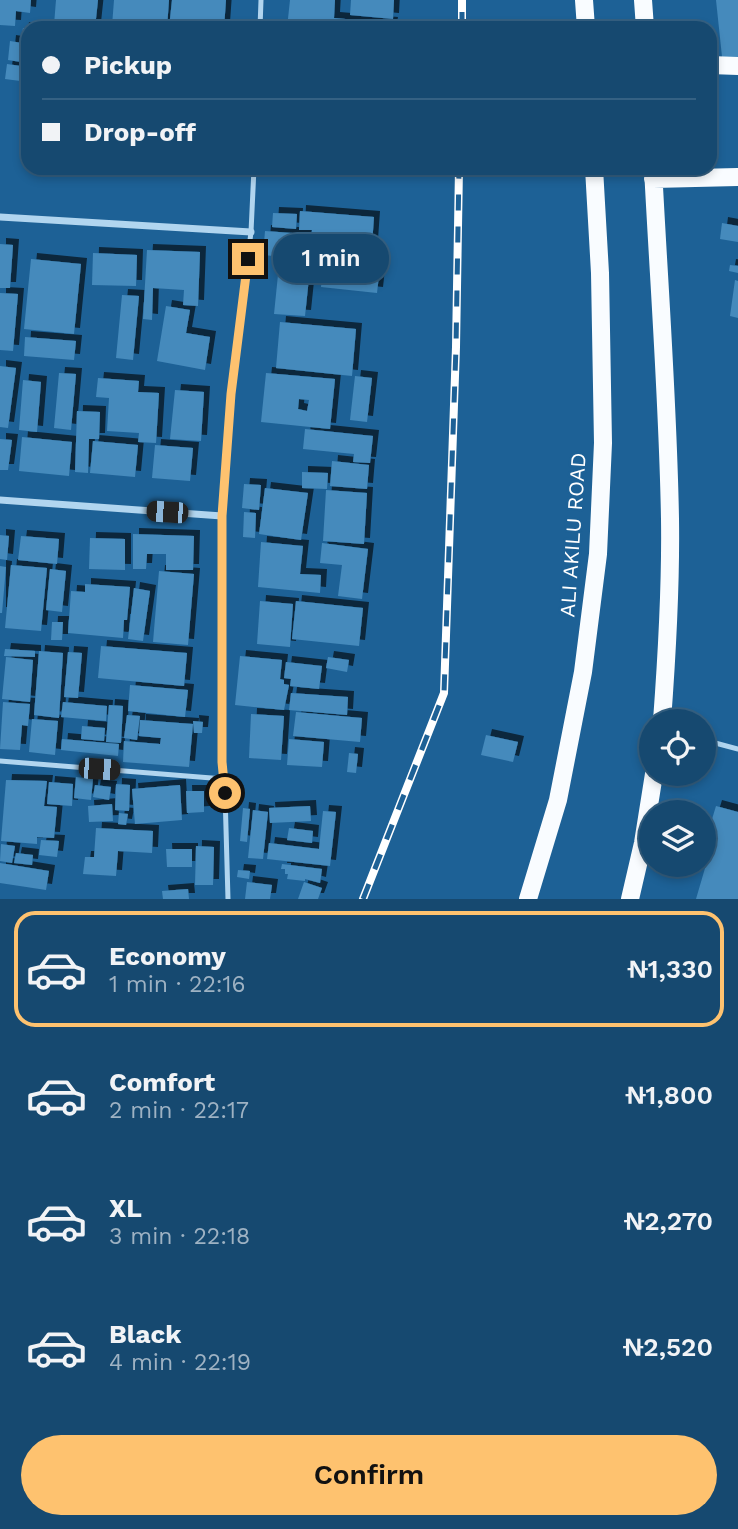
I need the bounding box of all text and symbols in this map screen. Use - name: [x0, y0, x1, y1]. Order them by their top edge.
- text: Pickup: [84, 50, 172, 80]
- text: Drop-off: [84, 117, 196, 147]
- callout: 1 min: [272, 234, 388, 284]
- route end: [232, 243, 264, 275]
- text: 1 min: [301, 245, 361, 272]
- street label: ALI AKILU ROAD: [554, 452, 591, 618]
- car: [146, 500, 189, 524]
- map controls: [639, 709, 716, 877]
- button: locate: [639, 709, 716, 786]
- car: [78, 757, 121, 781]
- route start: [209, 777, 241, 809]
- button: layers: [639, 800, 716, 877]
- icon: car: [25, 938, 88, 1001]
- text: Economy: [109, 941, 226, 971]
- text: ₦1,330: [627, 954, 713, 984]
- text: 1 min · 22:16: [109, 971, 246, 998]
- icon: car: [25, 1064, 88, 1127]
- text: Comfort: [109, 1067, 215, 1097]
- text: ₦1,800: [625, 1080, 713, 1110]
- text: 2 min · 22:17: [109, 1097, 249, 1124]
- icon: car: [25, 1190, 88, 1253]
- text: XL: [109, 1193, 142, 1223]
- text: ₦2,270: [623, 1206, 713, 1236]
- text: 3 min · 22:18: [109, 1223, 250, 1250]
- icon: car: [25, 1316, 88, 1379]
- text: Black: [109, 1319, 181, 1349]
- text: ₦2,520: [623, 1332, 713, 1362]
- text: 4 min · 22:19: [109, 1349, 251, 1376]
- button: Confirm: [21, 1435, 717, 1515]

